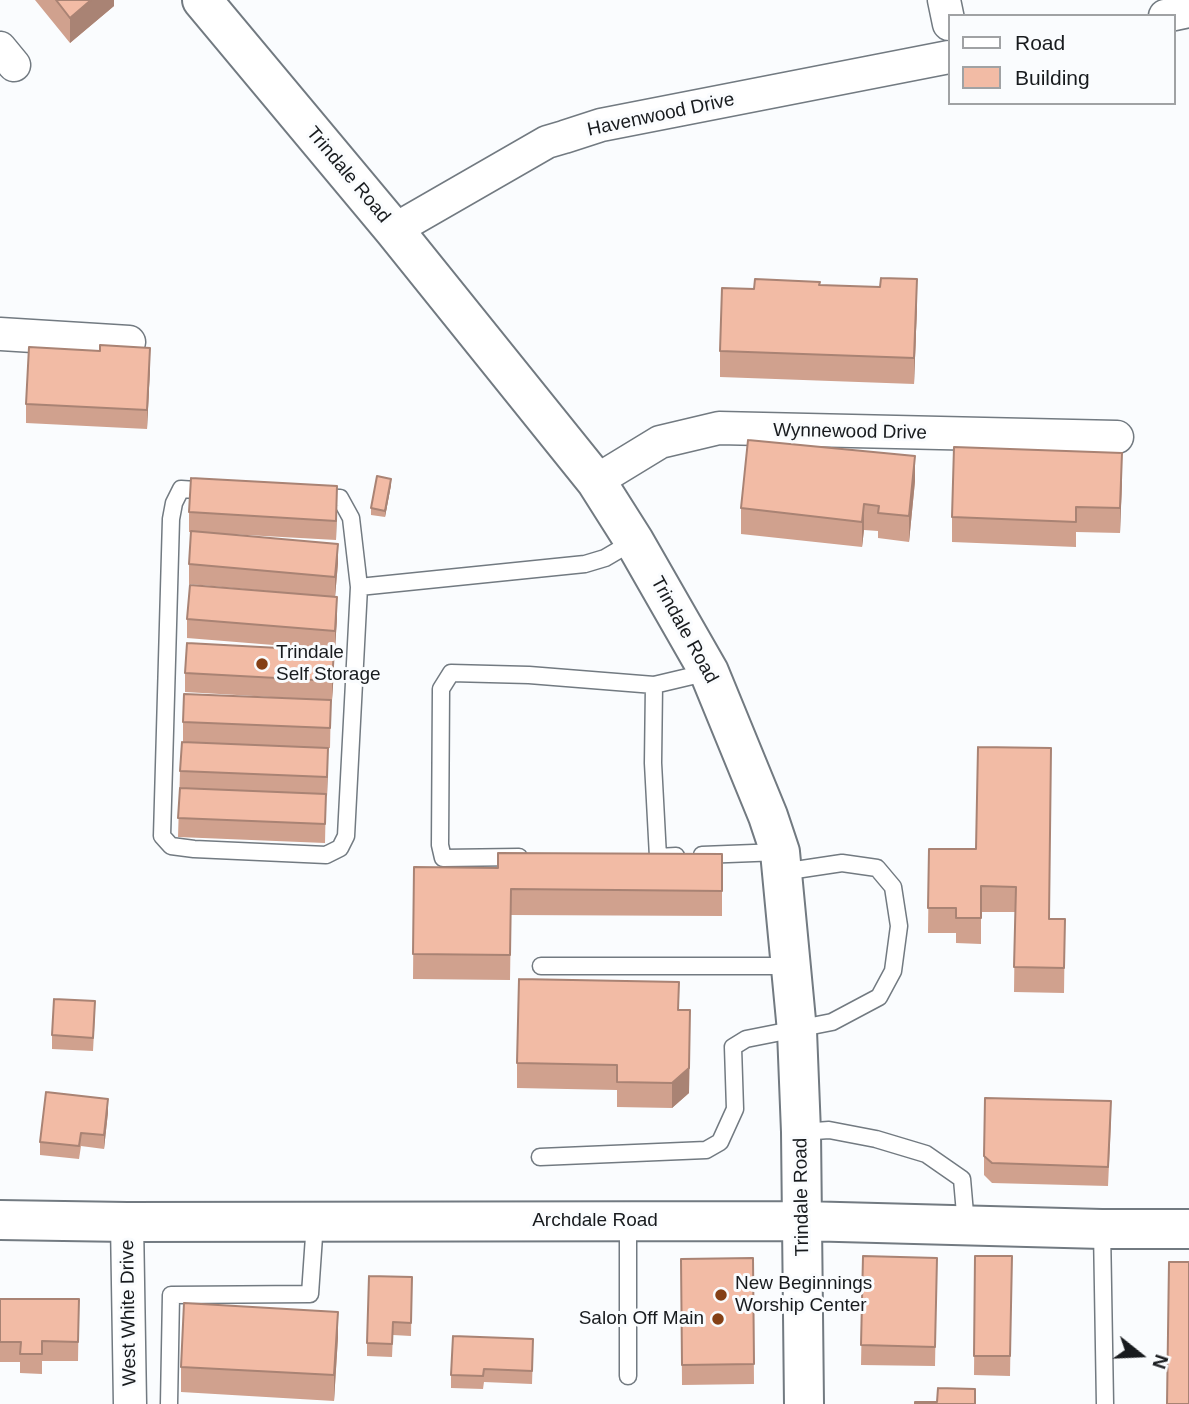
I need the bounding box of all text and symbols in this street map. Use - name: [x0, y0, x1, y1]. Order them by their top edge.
- legend: [948, 14, 1175, 105]
- text: Road: [1015, 31, 1065, 54]
- text: Building: [1015, 66, 1090, 89]
- street label: Havenwood Drive: [585, 88, 737, 142]
- street label: Trindale Road: [301, 122, 395, 228]
- street label: Wynnewood Drive: [773, 419, 927, 445]
- street label: Trindale Road: [645, 573, 723, 687]
- place label: Trindale Self Storage: [276, 642, 381, 686]
- marker: Trindale Self Storage: [254, 656, 270, 672]
- street label: Trindale Road: [790, 1137, 814, 1257]
- street label: Archdale Road: [532, 1210, 658, 1232]
- street label: West White Drive: [116, 1240, 142, 1386]
- place label: New Beginnings Worship Center: [735, 1273, 872, 1317]
- marker: New Beginnings Worship Center: [713, 1287, 729, 1303]
- place label: Salon Off Main: [579, 1308, 704, 1330]
- marker: Salon Off Main: [710, 1311, 726, 1327]
- north arrow: [1105, 1320, 1175, 1390]
- text: N: [1148, 1352, 1173, 1371]

